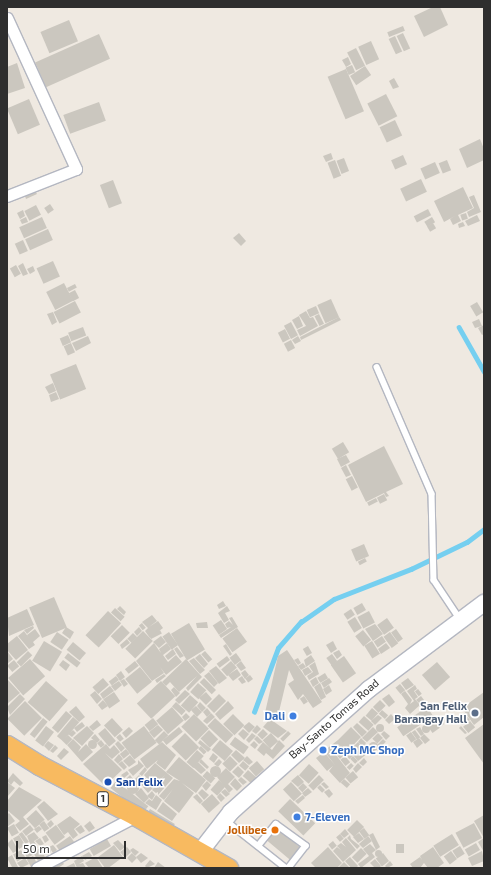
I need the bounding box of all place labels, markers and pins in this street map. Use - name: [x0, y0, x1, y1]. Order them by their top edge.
- place label: San Felix Barangay Hall: [394, 700, 467, 726]
- marker: San Felix Barangay Hall: [470, 708, 480, 718]
- place label: Dali: [265, 709, 285, 723]
- marker: Dali: [288, 711, 298, 721]
- place label: Zeph MC Shop: [331, 743, 404, 757]
- marker: Zeph MC Shop: [318, 745, 328, 755]
- place label: San Felix: [116, 775, 163, 789]
- marker: San Felix: [103, 777, 113, 787]
- place label: 7-Eleven: [305, 810, 350, 824]
- marker: 7-Eleven: [292, 812, 302, 822]
- place label: Jollibee: [227, 823, 267, 837]
- marker: Jollibee: [270, 825, 280, 835]

